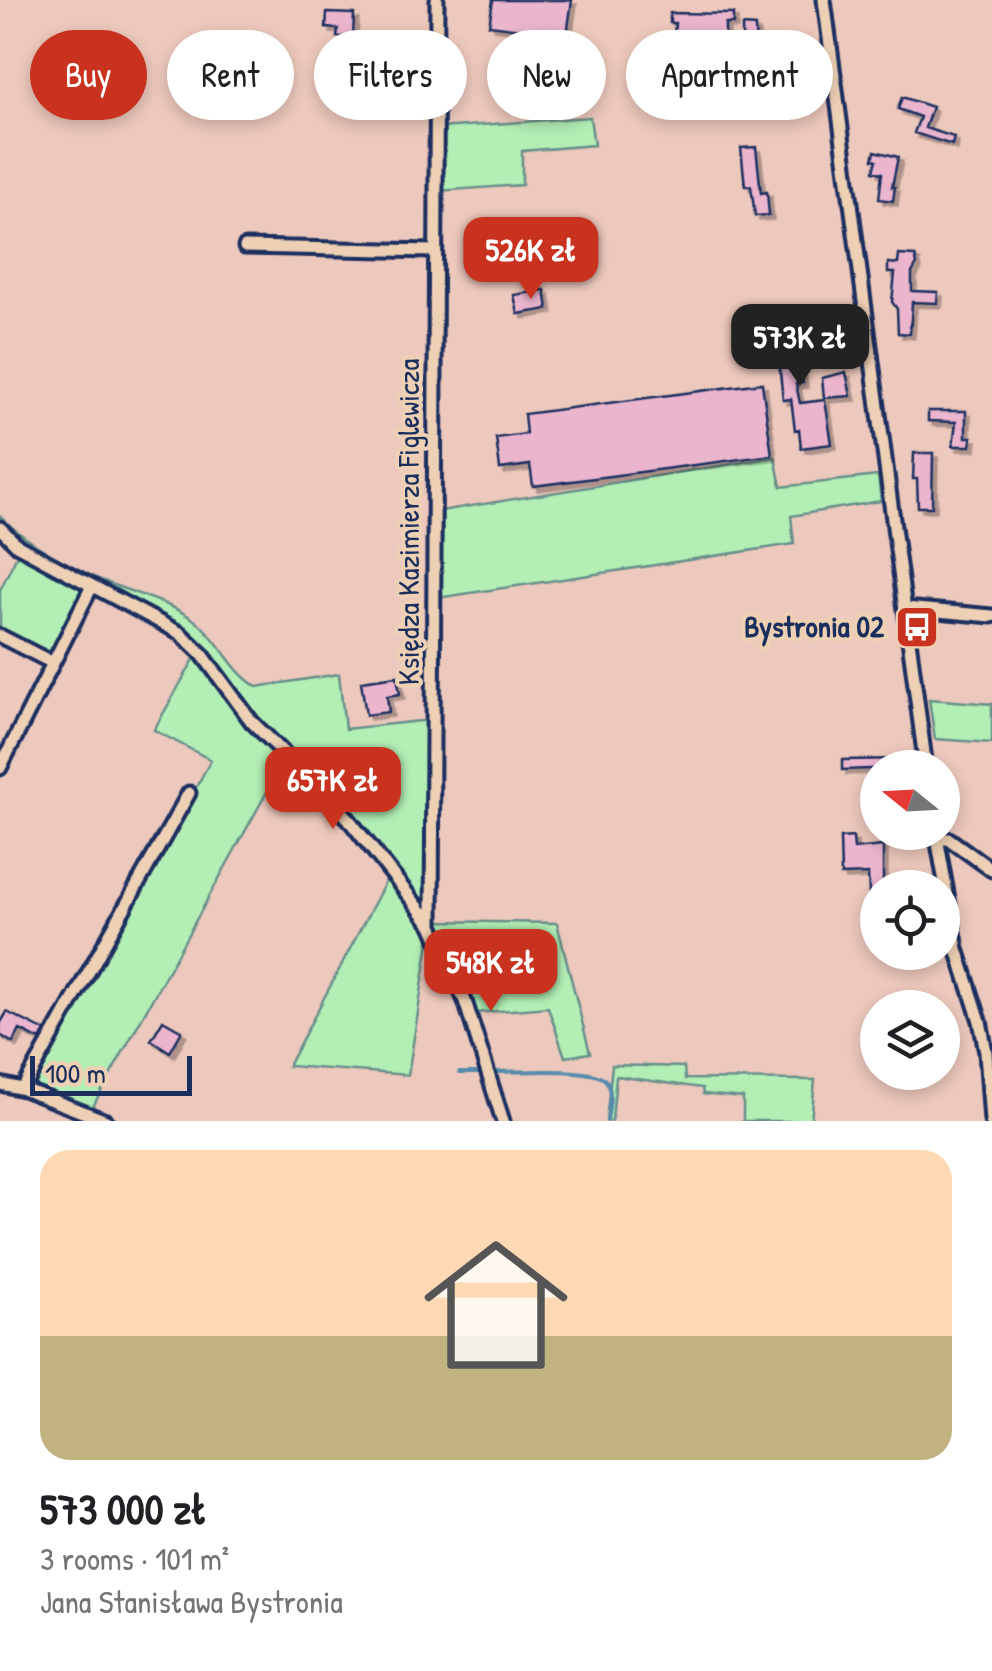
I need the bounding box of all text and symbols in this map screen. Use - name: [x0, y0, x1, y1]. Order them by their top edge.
- chip: Buy: [30, 30, 147, 120]
- chip: Rent: [167, 30, 294, 120]
- chip: Filters: [314, 30, 467, 120]
- chip: New: [487, 30, 606, 120]
- chip: Apartment: [626, 30, 833, 120]
- pin: 526K zł: [439, 217, 623, 302]
- text: 526K zł: [485, 228, 577, 271]
- pin: 573K zł: [708, 304, 892, 389]
- text: 573K zł: [753, 315, 847, 358]
- street label: Księdza Kazimierza Figlewicza: [388, 359, 428, 685]
- bus stop icon: Bystronia 02: [894, 604, 940, 650]
- place label: Bystronia 02: [744, 606, 885, 647]
- pin: 657K zł: [241, 747, 425, 832]
- north arrow: [860, 750, 960, 850]
- map controls: [860, 750, 960, 1090]
- text: 657K zł: [287, 758, 379, 801]
- button: locate: [860, 870, 960, 970]
- pin: 548K zł: [399, 929, 583, 1014]
- text: 548K zł: [446, 940, 536, 983]
- button: layers: [860, 990, 960, 1090]
- scale bar: [30, 1051, 192, 1096]
- text: 100 m: [45, 1054, 106, 1092]
- icon: home: [406, 1215, 586, 1395]
- text: 573 000 zł: [40, 1480, 207, 1537]
- text: 3 rooms · 101 m²: [40, 1537, 229, 1580]
- text: Jana Stanisława Bystronia: [40, 1580, 343, 1623]

